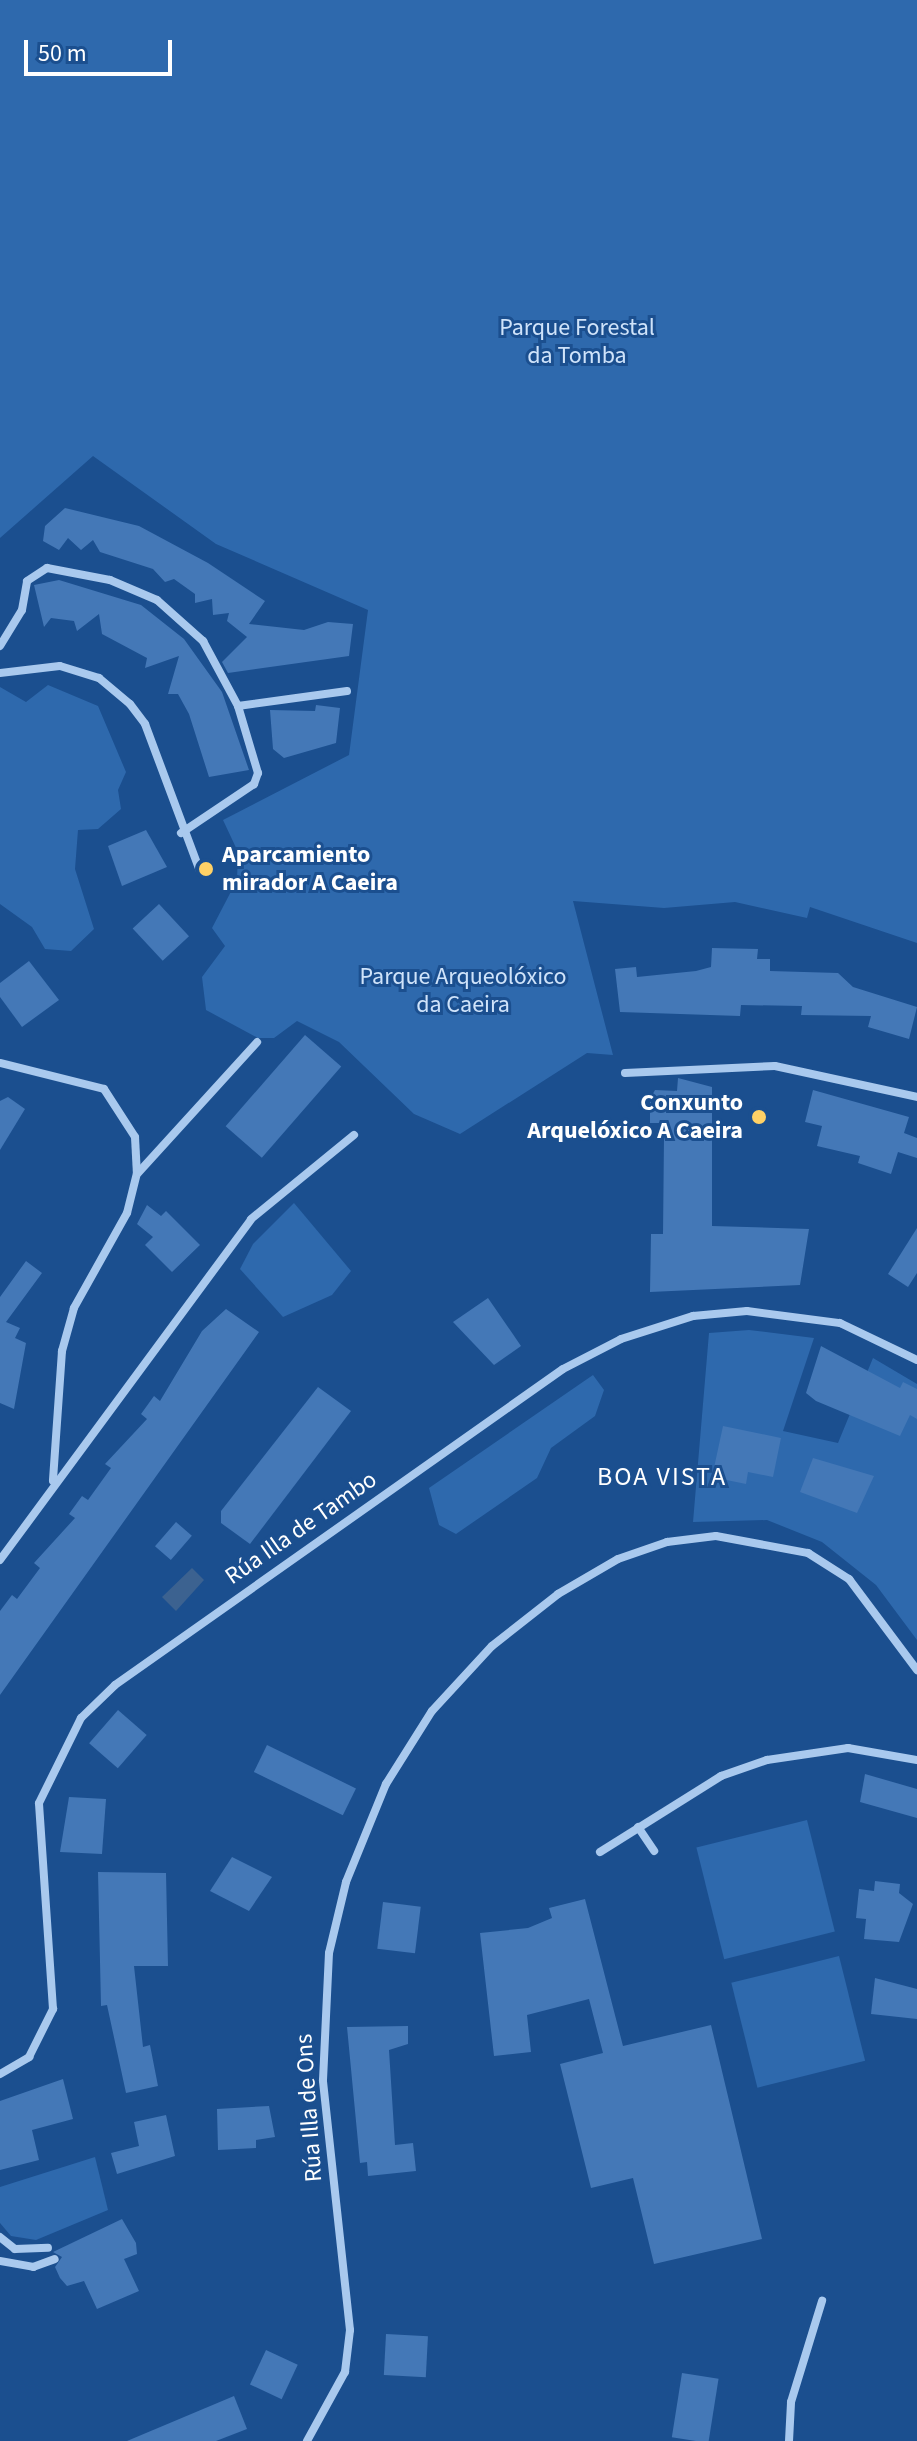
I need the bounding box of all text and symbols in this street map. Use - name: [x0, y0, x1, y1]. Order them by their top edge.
- scale bar: [28, 24, 176, 74]
- text: 50 m: [38, 36, 87, 71]
- park label: Parque Forestal da Tomba: [499, 314, 655, 370]
- place label: Aparcamiento mirador A Caeira: [222, 841, 398, 897]
- marker: Aparcamiento mirador A Caeira: [197, 860, 215, 878]
- park label: Parque Arqueolóxico da Caeira: [360, 963, 566, 1019]
- place label: Conxunto Arquelóxico A Caeira: [527, 1089, 743, 1145]
- marker: Conxunto Arquelóxico A Caeira: [750, 1108, 768, 1126]
- district label: BOA VISTA: [597, 1461, 727, 1493]
- street label: Rúa Illa de Tambo: [220, 1465, 382, 1591]
- street label: Rúa Illa de Ons: [289, 2033, 329, 2183]

